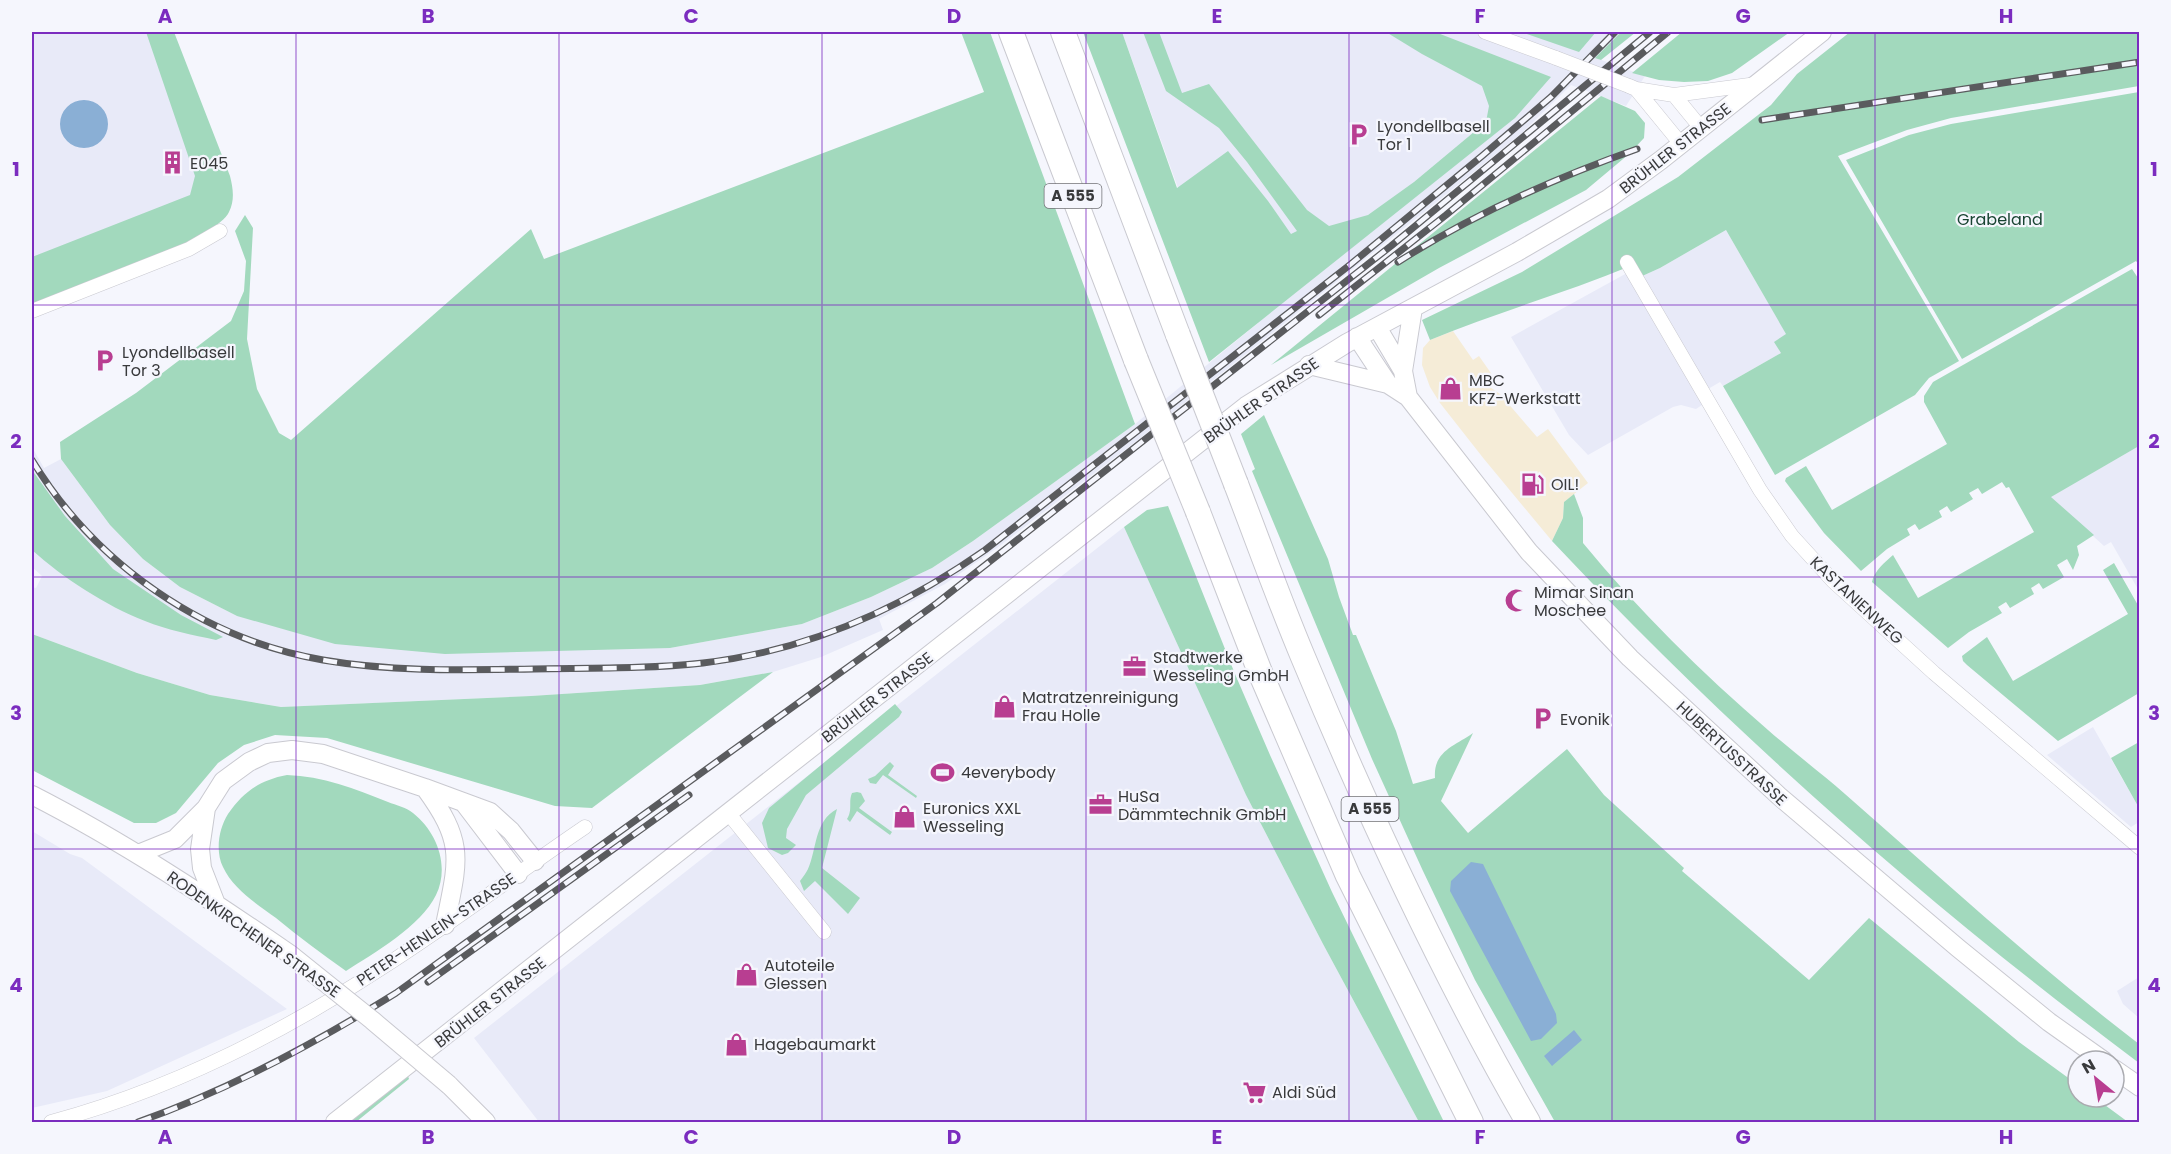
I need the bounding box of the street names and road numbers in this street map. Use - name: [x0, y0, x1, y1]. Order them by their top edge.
- street label: BRÜHLER STRASSE: [1615, 97, 1736, 199]
- road number: A 555: [1044, 184, 1102, 208]
- street label: BRÜHLER STRASSE: [1199, 352, 1324, 449]
- street label: KASTANIENWEG: [1805, 551, 1908, 650]
- street label: BRÜHLER STRASSE: [817, 646, 938, 748]
- street label: HUBERTUSSTRASSE: [1671, 696, 1792, 811]
- road number: A 555: [1342, 797, 1398, 821]
- street label: RODENKIRCHENER STRASSE: [162, 866, 345, 1003]
- street label: PETER-HENLEIN-STRASSE: [352, 867, 521, 992]
- street label: BRÜHLER STRASSE: [430, 951, 551, 1053]

